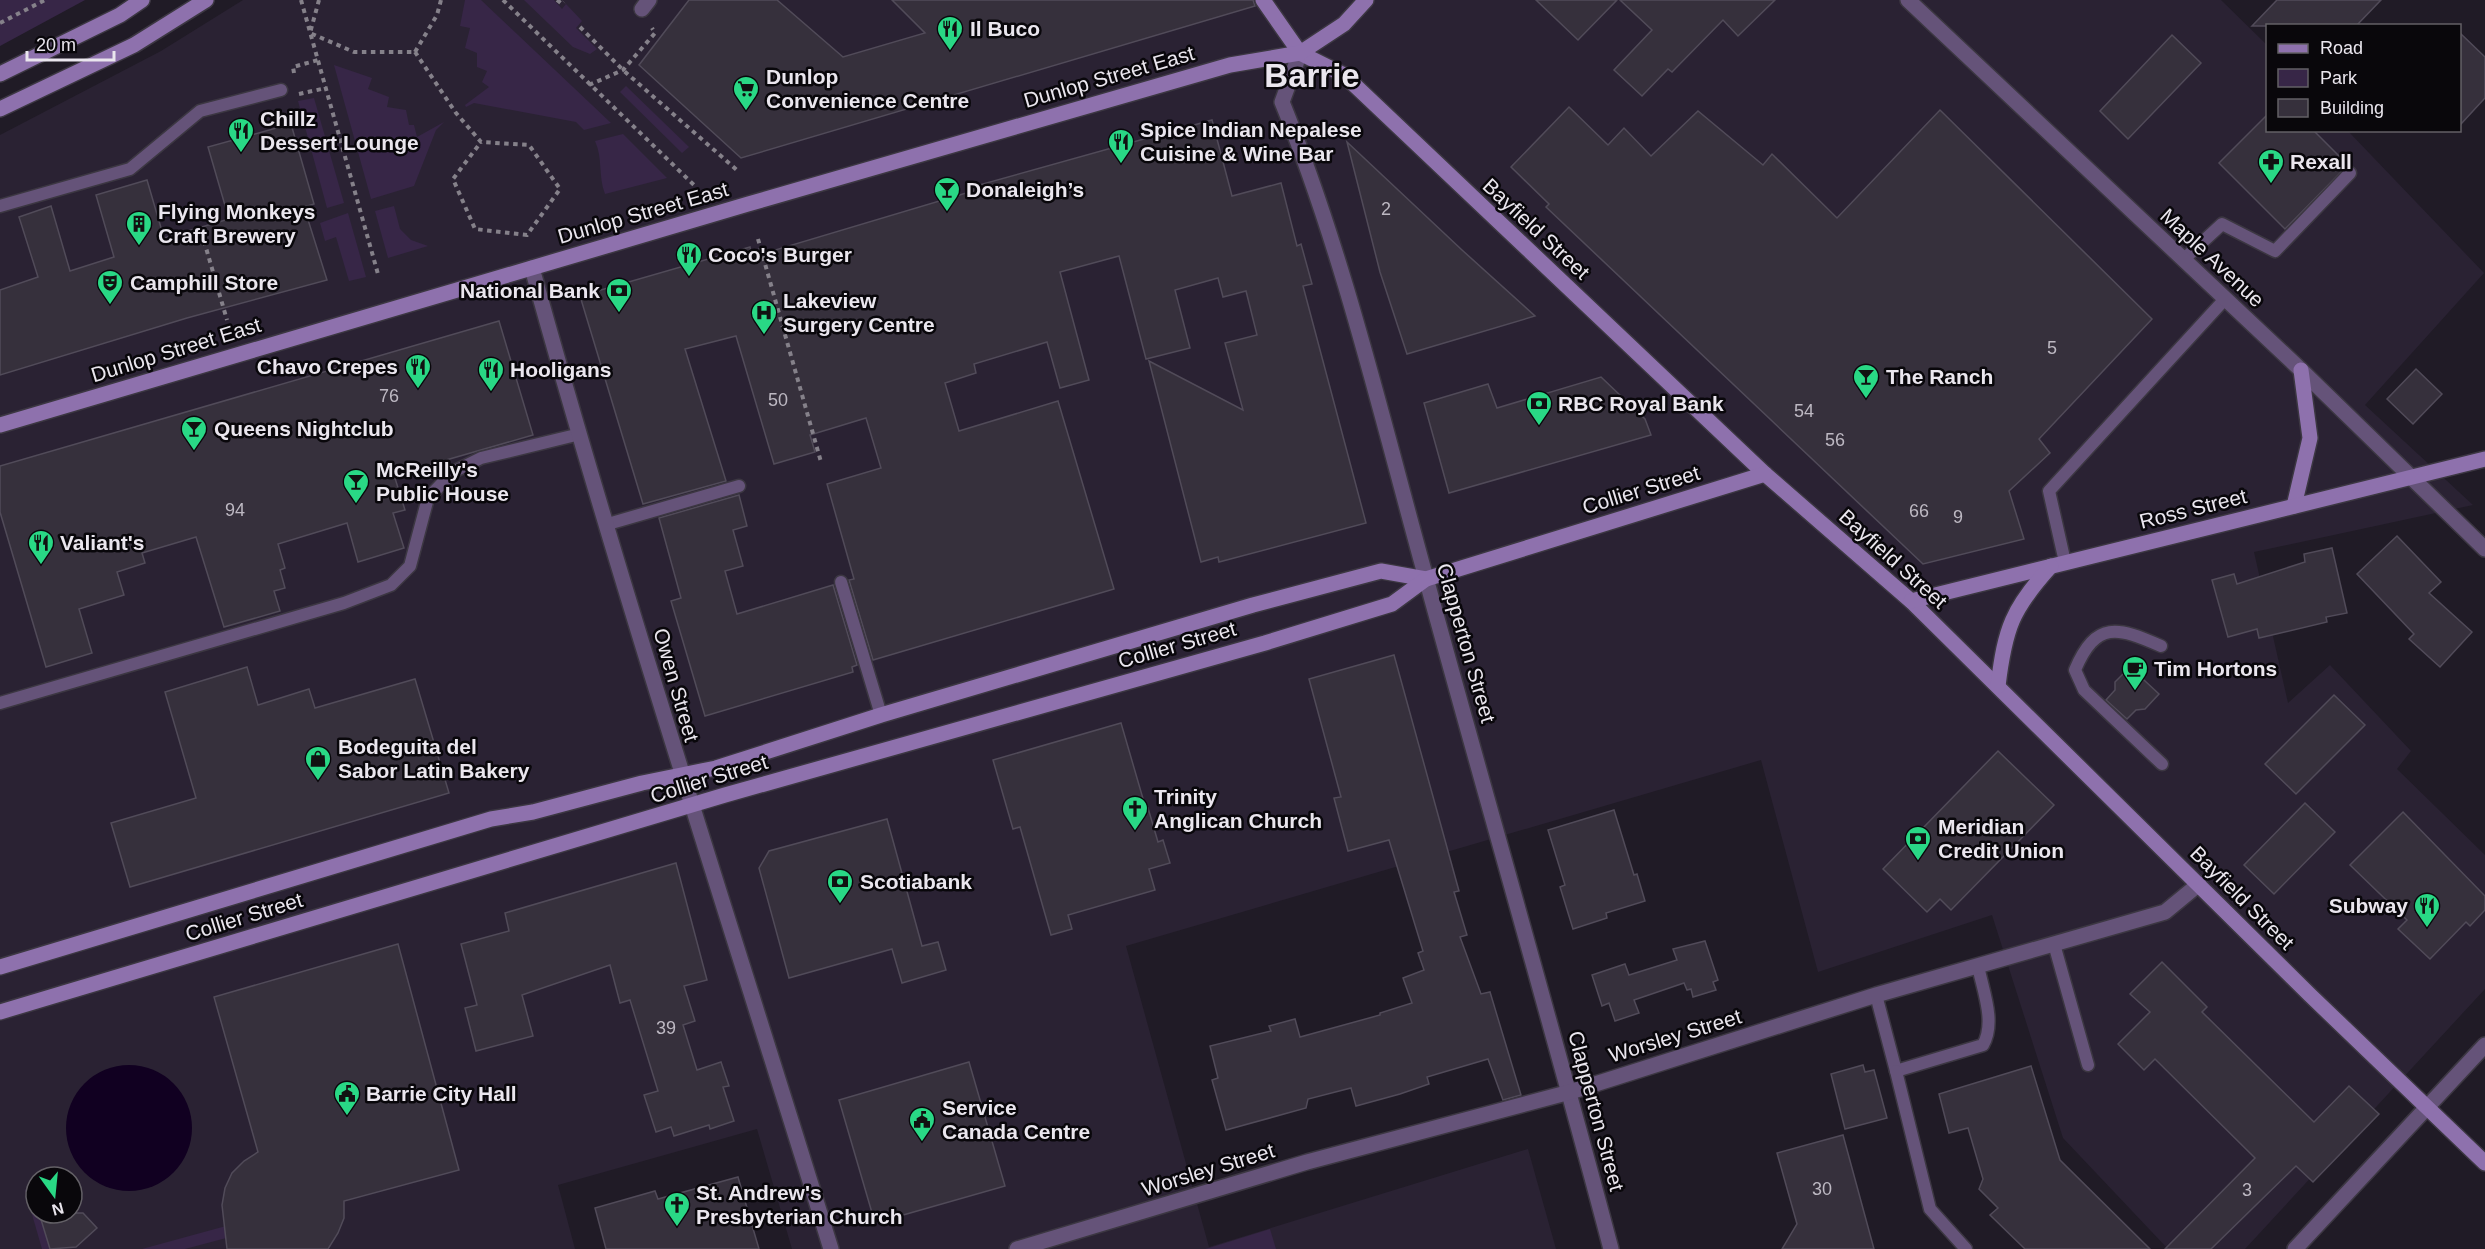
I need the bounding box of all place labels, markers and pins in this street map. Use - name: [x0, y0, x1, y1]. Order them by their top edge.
- restaurant icon: Il Buco: [935, 14, 965, 52]
- place label: Il Buco: [970, 17, 1040, 40]
- place label: Dunlop Convenience Centre: [766, 65, 969, 112]
- supermarket icon: Dunlop Convenience Centre: [731, 74, 761, 112]
- place label: Chillz Dessert Lounge: [260, 107, 419, 154]
- restaurant icon: Chillz Dessert Lounge: [226, 116, 256, 154]
- place label: Spice Indian Nepalese Cuisine & Wine Bar: [1140, 118, 1362, 165]
- restaurant icon: Spice Indian Nepalese Cuisine & Wine Bar: [1106, 127, 1136, 165]
- pharmacy icon: Rexall: [2256, 147, 2286, 185]
- place label: Rexall: [2290, 150, 2352, 173]
- bar icon: Donaleigh’s: [932, 175, 962, 213]
- place label: Donaleigh’s: [966, 178, 1084, 201]
- place label: Flying Monkeys Craft Brewery: [158, 200, 316, 247]
- building icon: Flying Monkeys Craft Brewery: [124, 209, 154, 247]
- restaurant icon: Coco's Burger: [674, 240, 704, 278]
- place label: Coco's Burger: [708, 243, 852, 266]
- theatre icon: Camphill Store: [95, 268, 125, 306]
- place label: Camphill Store: [130, 271, 278, 294]
- bank icon: National Bank: [604, 276, 634, 314]
- place label: National Bank: [460, 279, 600, 302]
- place label: Lakeview Surgery Centre: [783, 289, 935, 336]
- hospital icon: Lakeview Surgery Centre: [749, 298, 779, 336]
- restaurant icon: Chavo Crepes: [403, 352, 433, 390]
- place label: Chavo Crepes: [257, 355, 398, 378]
- restaurant icon: Hooligans: [476, 355, 506, 393]
- place label: Hooligans: [510, 358, 612, 381]
- bar icon: The Ranch: [1851, 362, 1881, 400]
- place label: The Ranch: [1886, 365, 1993, 388]
- bank icon: RBC Royal Bank: [1524, 389, 1554, 427]
- place label: RBC Royal Bank: [1558, 392, 1724, 415]
- bar icon: Queens Nightclub: [179, 414, 209, 452]
- place label: Queens Nightclub: [214, 417, 394, 440]
- place label: McReilly's Public House: [376, 458, 509, 505]
- bar icon: McReilly's Public House: [341, 467, 371, 505]
- restaurant icon: Valiant's: [26, 528, 56, 566]
- place label: Valiant's: [60, 531, 144, 554]
- cafe icon: Tim Hortons: [2120, 654, 2150, 692]
- place label: Tim Hortons: [2154, 657, 2277, 680]
- place label: Bodeguita del Sabor Latin Bakery: [338, 735, 530, 782]
- shop icon: Bodeguita del Sabor Latin Bakery: [303, 744, 333, 782]
- place label: Trinity Anglican Church: [1154, 785, 1322, 832]
- church icon: Trinity Anglican Church: [1120, 794, 1150, 832]
- place label: Meridian Credit Union: [1938, 815, 2064, 862]
- bank icon: Meridian Credit Union: [1903, 824, 1933, 862]
- bank icon: Scotiabank: [825, 867, 855, 905]
- place label: Scotiabank: [860, 870, 972, 893]
- restaurant icon: Subway: [2412, 891, 2442, 929]
- place label: Subway: [2329, 894, 2408, 917]
- public building icon: Barrie City Hall: [332, 1079, 362, 1117]
- place label: Barrie City Hall: [366, 1082, 517, 1105]
- place label: Service Canada Centre: [942, 1096, 1090, 1143]
- public building icon: Service Canada Centre: [907, 1105, 937, 1143]
- place label: St. Andrew's Presbyterian Church: [696, 1181, 903, 1228]
- church icon: St. Andrew's Presbyterian Church: [662, 1190, 692, 1228]

